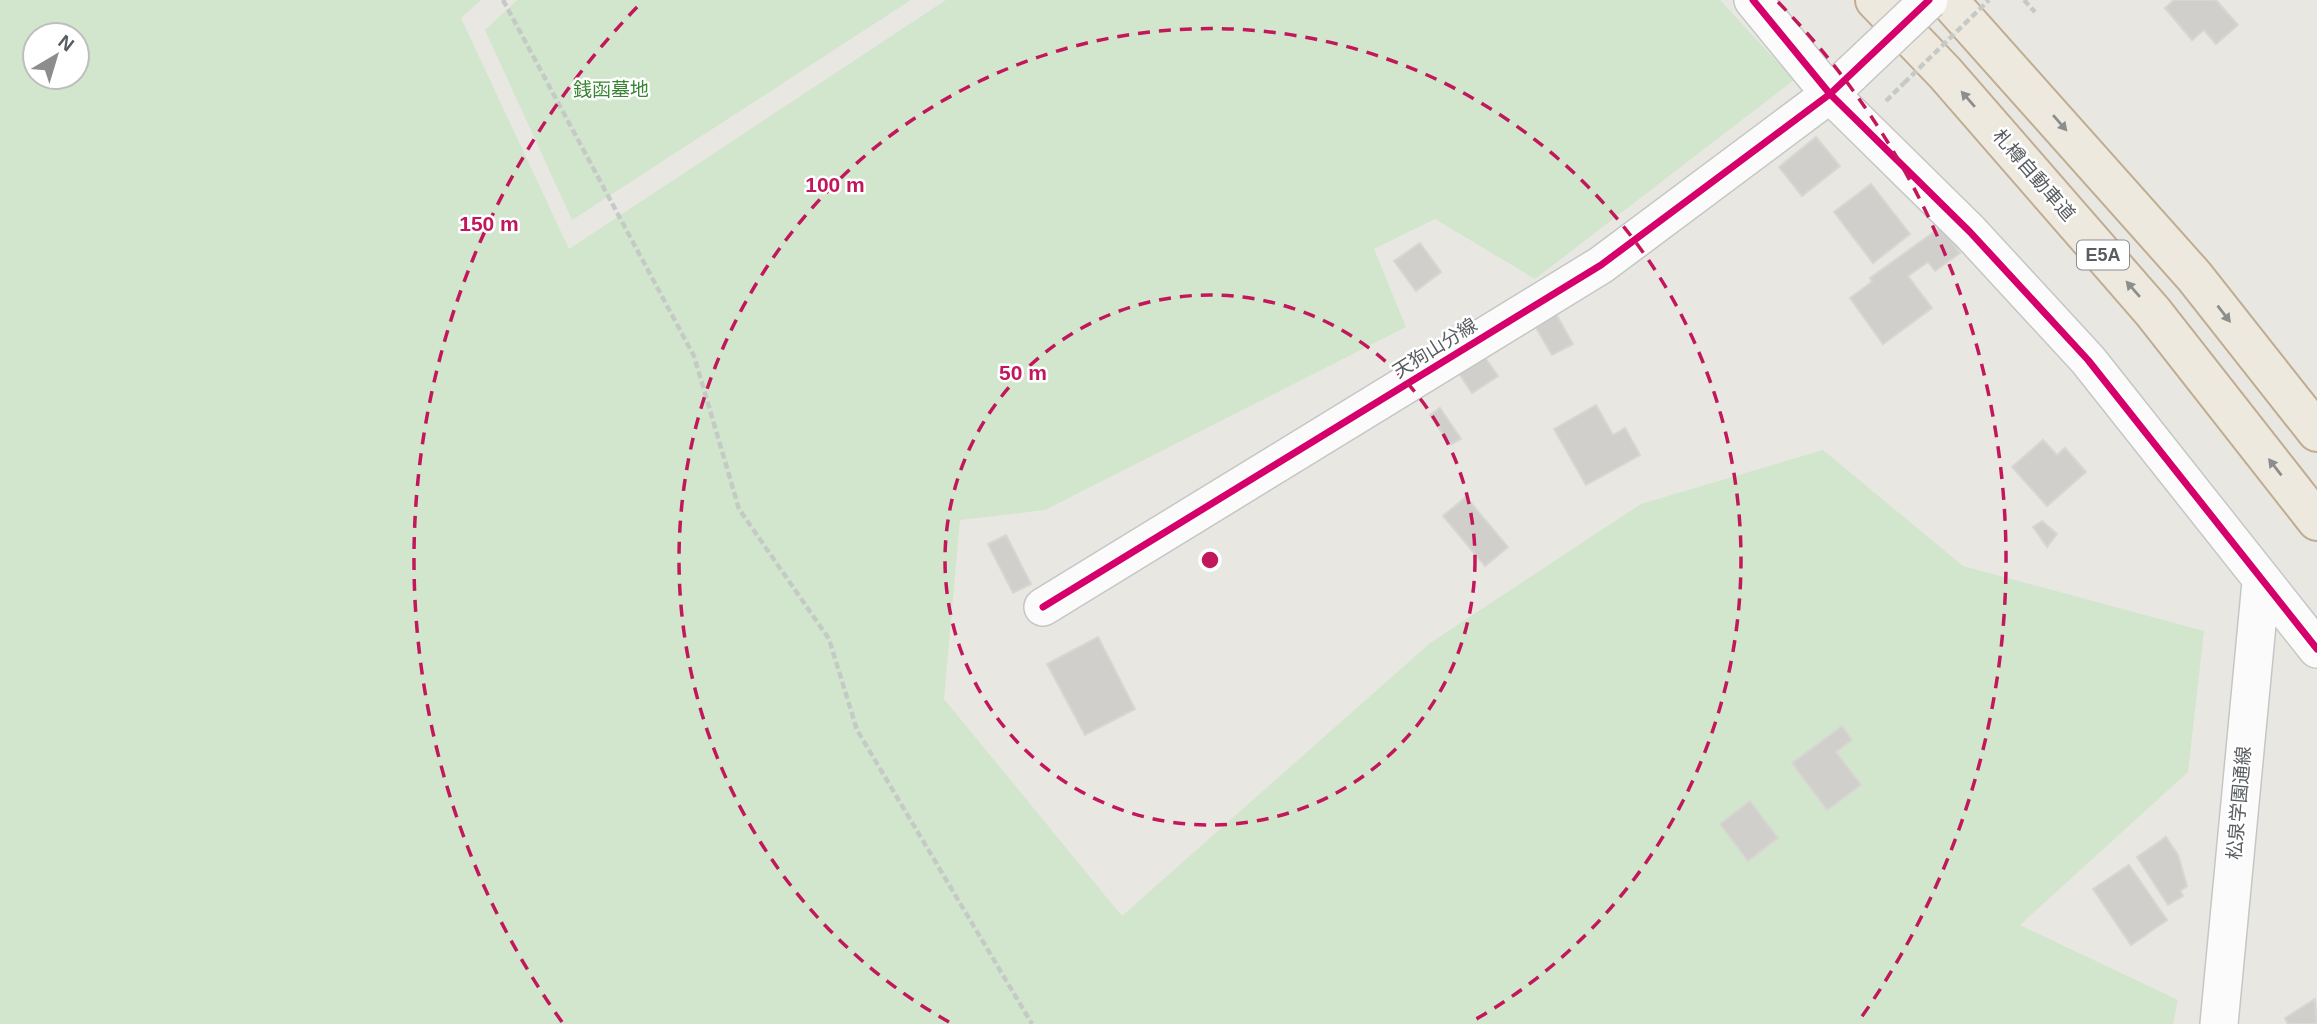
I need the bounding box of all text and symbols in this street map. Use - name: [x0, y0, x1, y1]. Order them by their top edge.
- north arrow: [21, 21, 91, 91]
- text: N: [54, 30, 78, 55]
- park label: 銭函墓地: [573, 79, 649, 100]
- one-way arrow: [1961, 91, 1976, 108]
- one-way arrow: [2052, 114, 2068, 132]
- street label: 札樽自動車道: [1989, 125, 2079, 225]
- text: 100 m: [805, 173, 865, 196]
- text: 150 m: [459, 212, 519, 235]
- road number: E5A: [2077, 241, 2129, 270]
- one-way arrow: [2126, 281, 2141, 298]
- one-way arrow: [2216, 306, 2231, 323]
- street label: 天狗山分線: [1389, 314, 1481, 382]
- text: 50 m: [999, 361, 1047, 384]
- one-way arrow: [2267, 459, 2282, 477]
- centre of rings: [1198, 548, 1222, 572]
- street label: 松泉学園通線: [2224, 745, 2254, 861]

